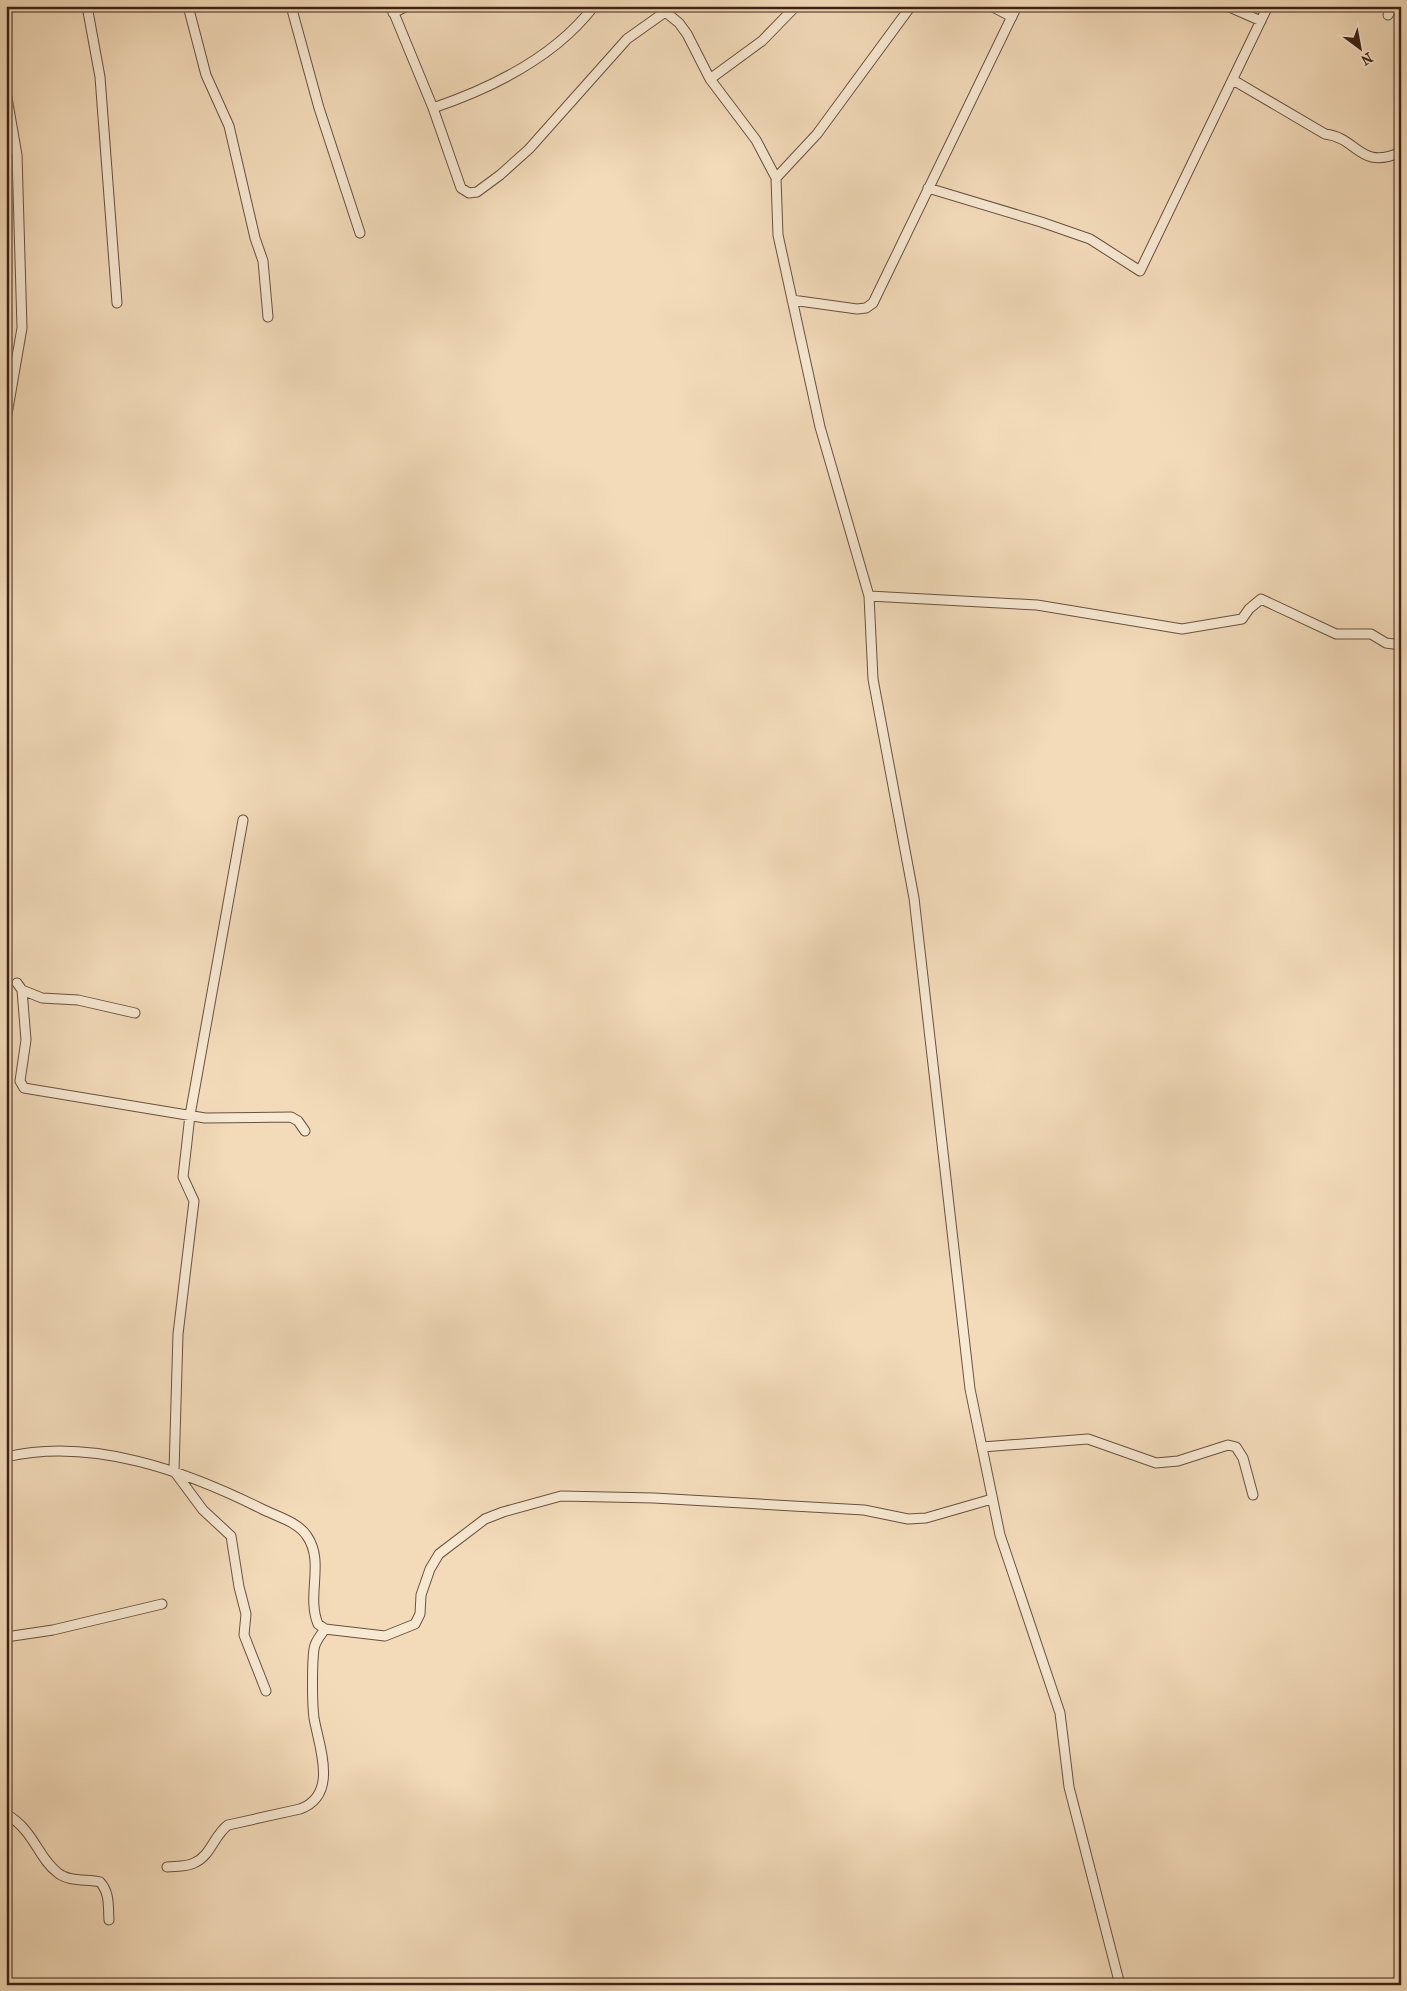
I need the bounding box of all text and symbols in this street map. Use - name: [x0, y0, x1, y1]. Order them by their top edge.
- north arrow: [1334, 22, 1384, 72]
- text: N: [1357, 49, 1376, 69]

